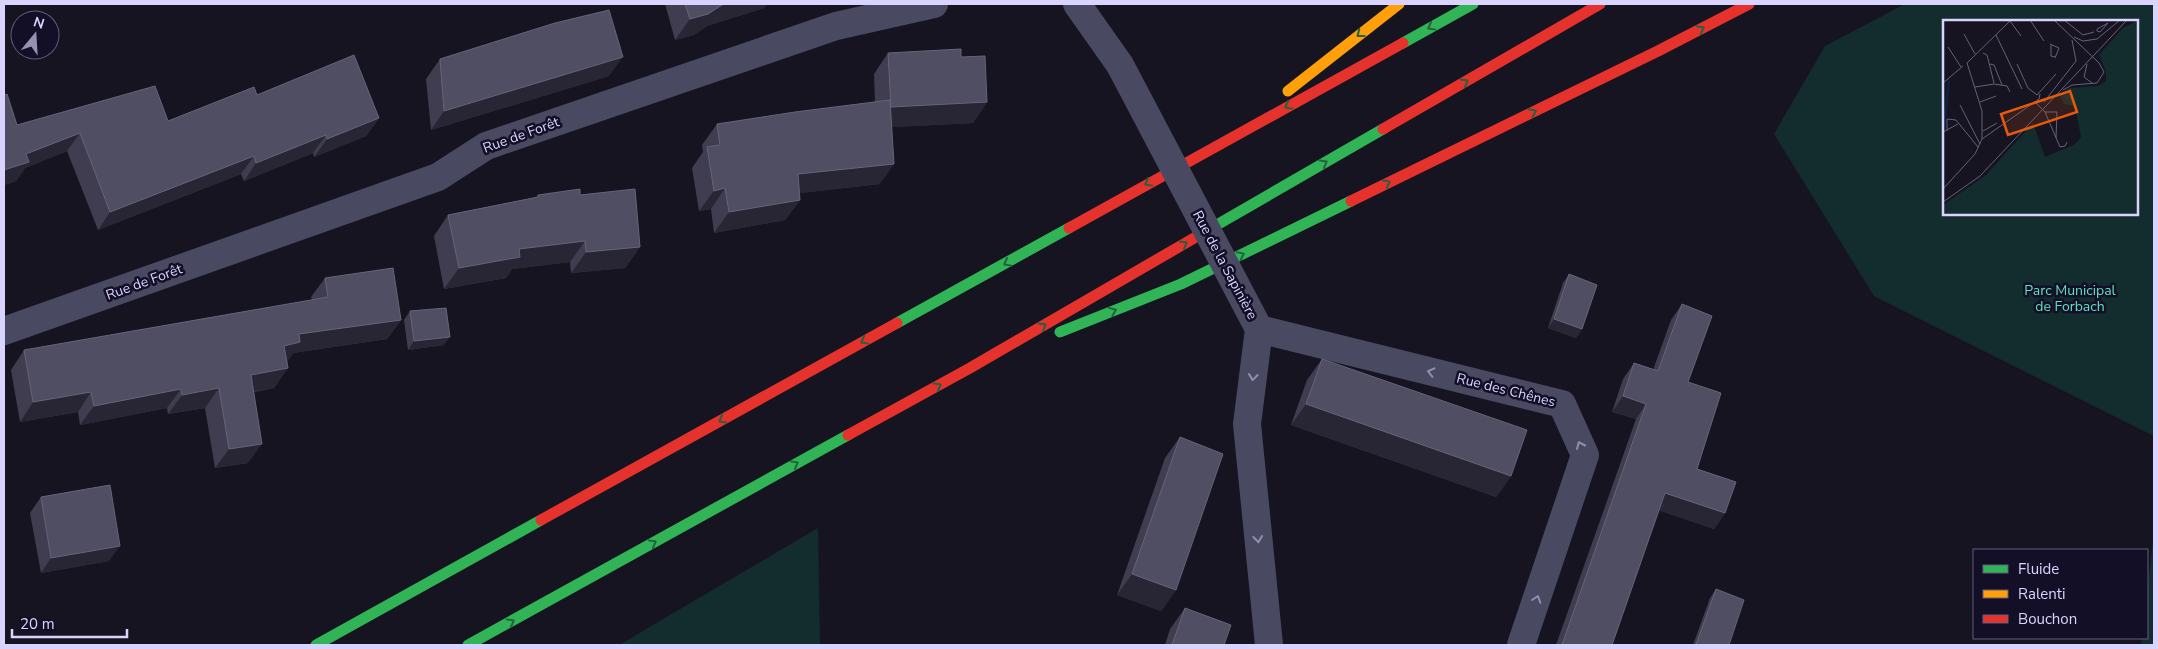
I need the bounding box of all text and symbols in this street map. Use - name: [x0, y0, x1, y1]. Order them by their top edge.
- north arrow: [10, 10, 60, 60]
- text: N: [31, 12, 47, 34]
- inset map: [1943, 20, 2138, 215]
- one-way arrow: [1427, 21, 1436, 31]
- one-way arrow: [1696, 25, 1705, 35]
- one-way arrow: [1357, 28, 1366, 36]
- one-way arrow: [1460, 78, 1469, 88]
- one-way arrow: [1285, 99, 1294, 109]
- one-way arrow: [1528, 108, 1537, 118]
- street label: Rue de Forêt: [480, 112, 562, 158]
- one-way arrow: [1319, 159, 1328, 169]
- one-way arrow: [1145, 177, 1154, 187]
- one-way arrow: [1382, 179, 1391, 190]
- street label: Rue de la Sapinière: [1188, 207, 1262, 323]
- one-way arrow: [1178, 241, 1187, 251]
- one-way arrow: [1236, 251, 1245, 261]
- one-way arrow: [1003, 256, 1012, 266]
- street label: Rue de Forêt: [103, 259, 185, 305]
- park label: Parc Municipal de Forbach: [2024, 281, 2117, 316]
- one-way arrow: [1108, 307, 1117, 317]
- one-way arrow: [1037, 322, 1046, 332]
- one-way arrow: [861, 335, 870, 345]
- one-way arrow: [1427, 367, 1436, 378]
- street label: Rue des Chênes: [1455, 369, 1558, 412]
- one-way arrow: [1248, 374, 1259, 382]
- one-way arrow: [932, 382, 941, 392]
- one-way arrow: [719, 414, 728, 424]
- one-way arrow: [1576, 441, 1587, 450]
- one-way arrow: [790, 461, 799, 471]
- one-way arrow: [1253, 535, 1264, 543]
- one-way arrow: [648, 539, 657, 549]
- legend: [1973, 549, 2148, 639]
- text: Fluide: [2018, 559, 2059, 579]
- text: Ralenti: [2018, 584, 2066, 604]
- one-way arrow: [1531, 595, 1541, 604]
- scale bar: [12, 606, 128, 638]
- text: Bouchon: [2018, 609, 2077, 629]
- text: 20 m: [20, 614, 55, 634]
- one-way arrow: [506, 618, 515, 628]

